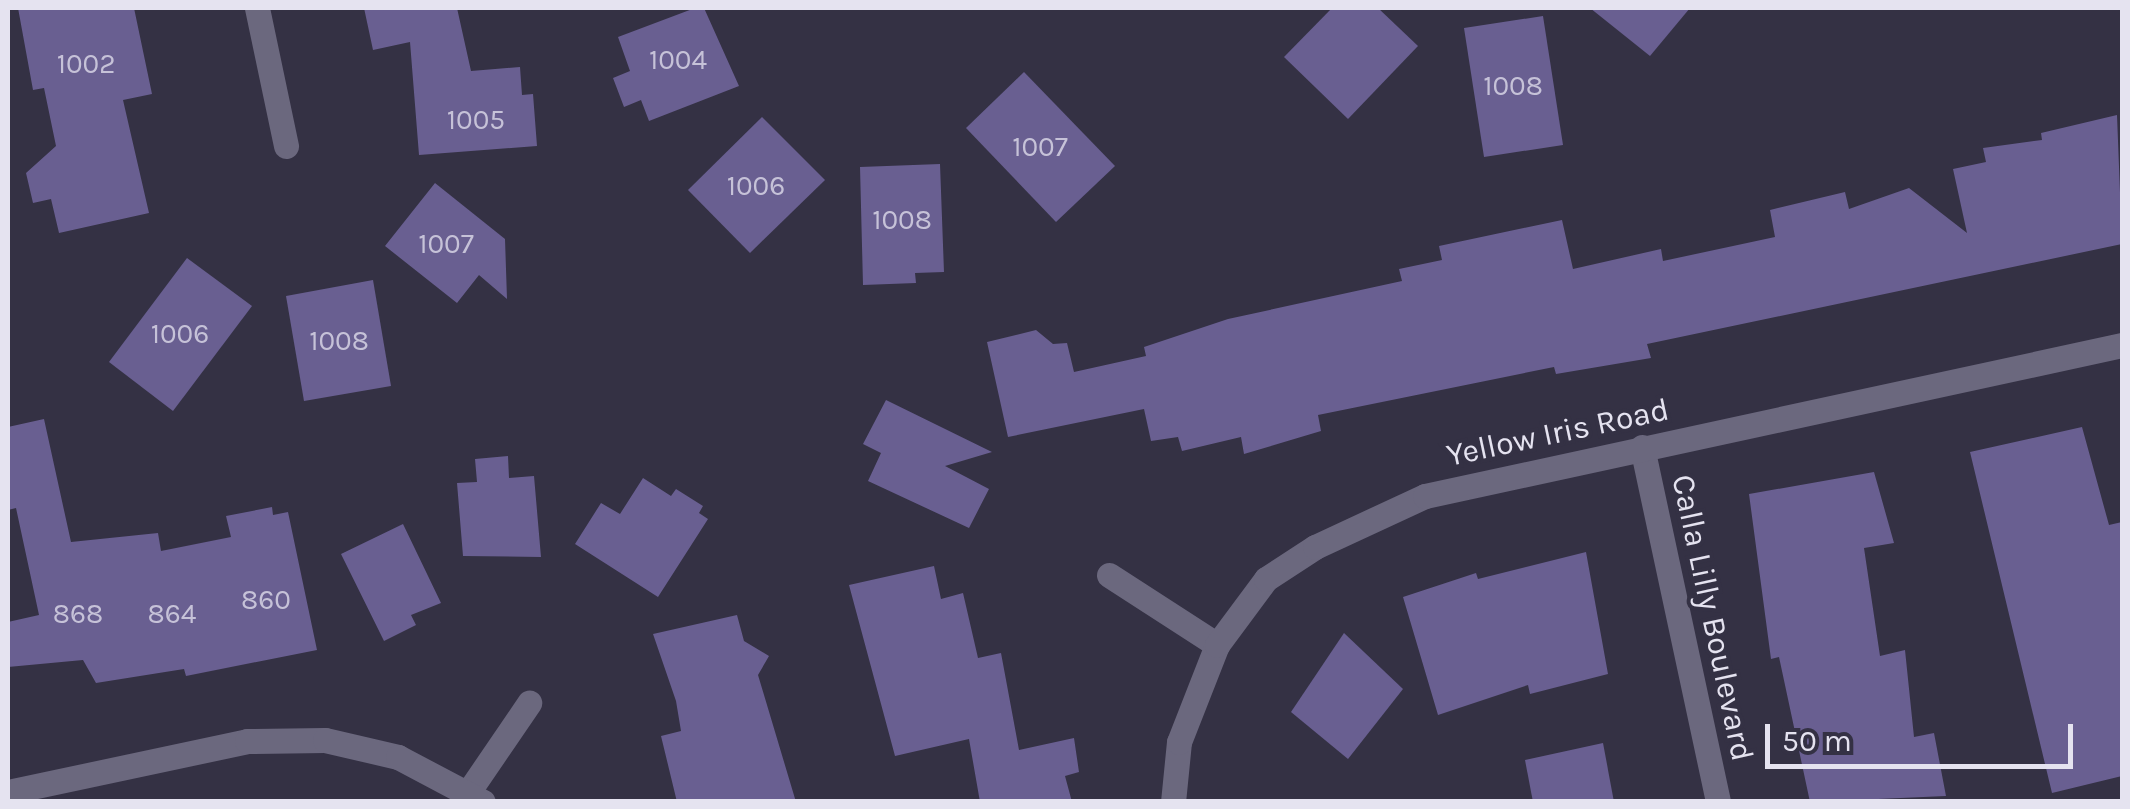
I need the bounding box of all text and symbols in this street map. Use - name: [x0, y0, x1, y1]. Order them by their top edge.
- house number: 1004: [649, 43, 707, 77]
- house number: 1002: [57, 47, 115, 81]
- house number: 1008: [1483, 69, 1543, 103]
- house number: 1005: [447, 103, 505, 137]
- house number: 1007: [1012, 130, 1068, 164]
- house number: 1006: [727, 169, 785, 203]
- house number: 1008: [872, 203, 932, 237]
- house number: 1007: [418, 227, 474, 261]
- house number: 1006: [151, 317, 209, 351]
- house number: 1008: [309, 324, 369, 358]
- street label: Yellow Iris Road: [1443, 391, 1673, 475]
- street label: Calla Lilly Boulevard: [1663, 471, 1761, 765]
- house number: 860: [241, 583, 291, 617]
- house number: 868: [53, 597, 103, 631]
- house number: 864: [148, 597, 196, 631]
- scale bar: [1770, 704, 2078, 766]
- text: 50 m: [1782, 723, 1852, 759]

